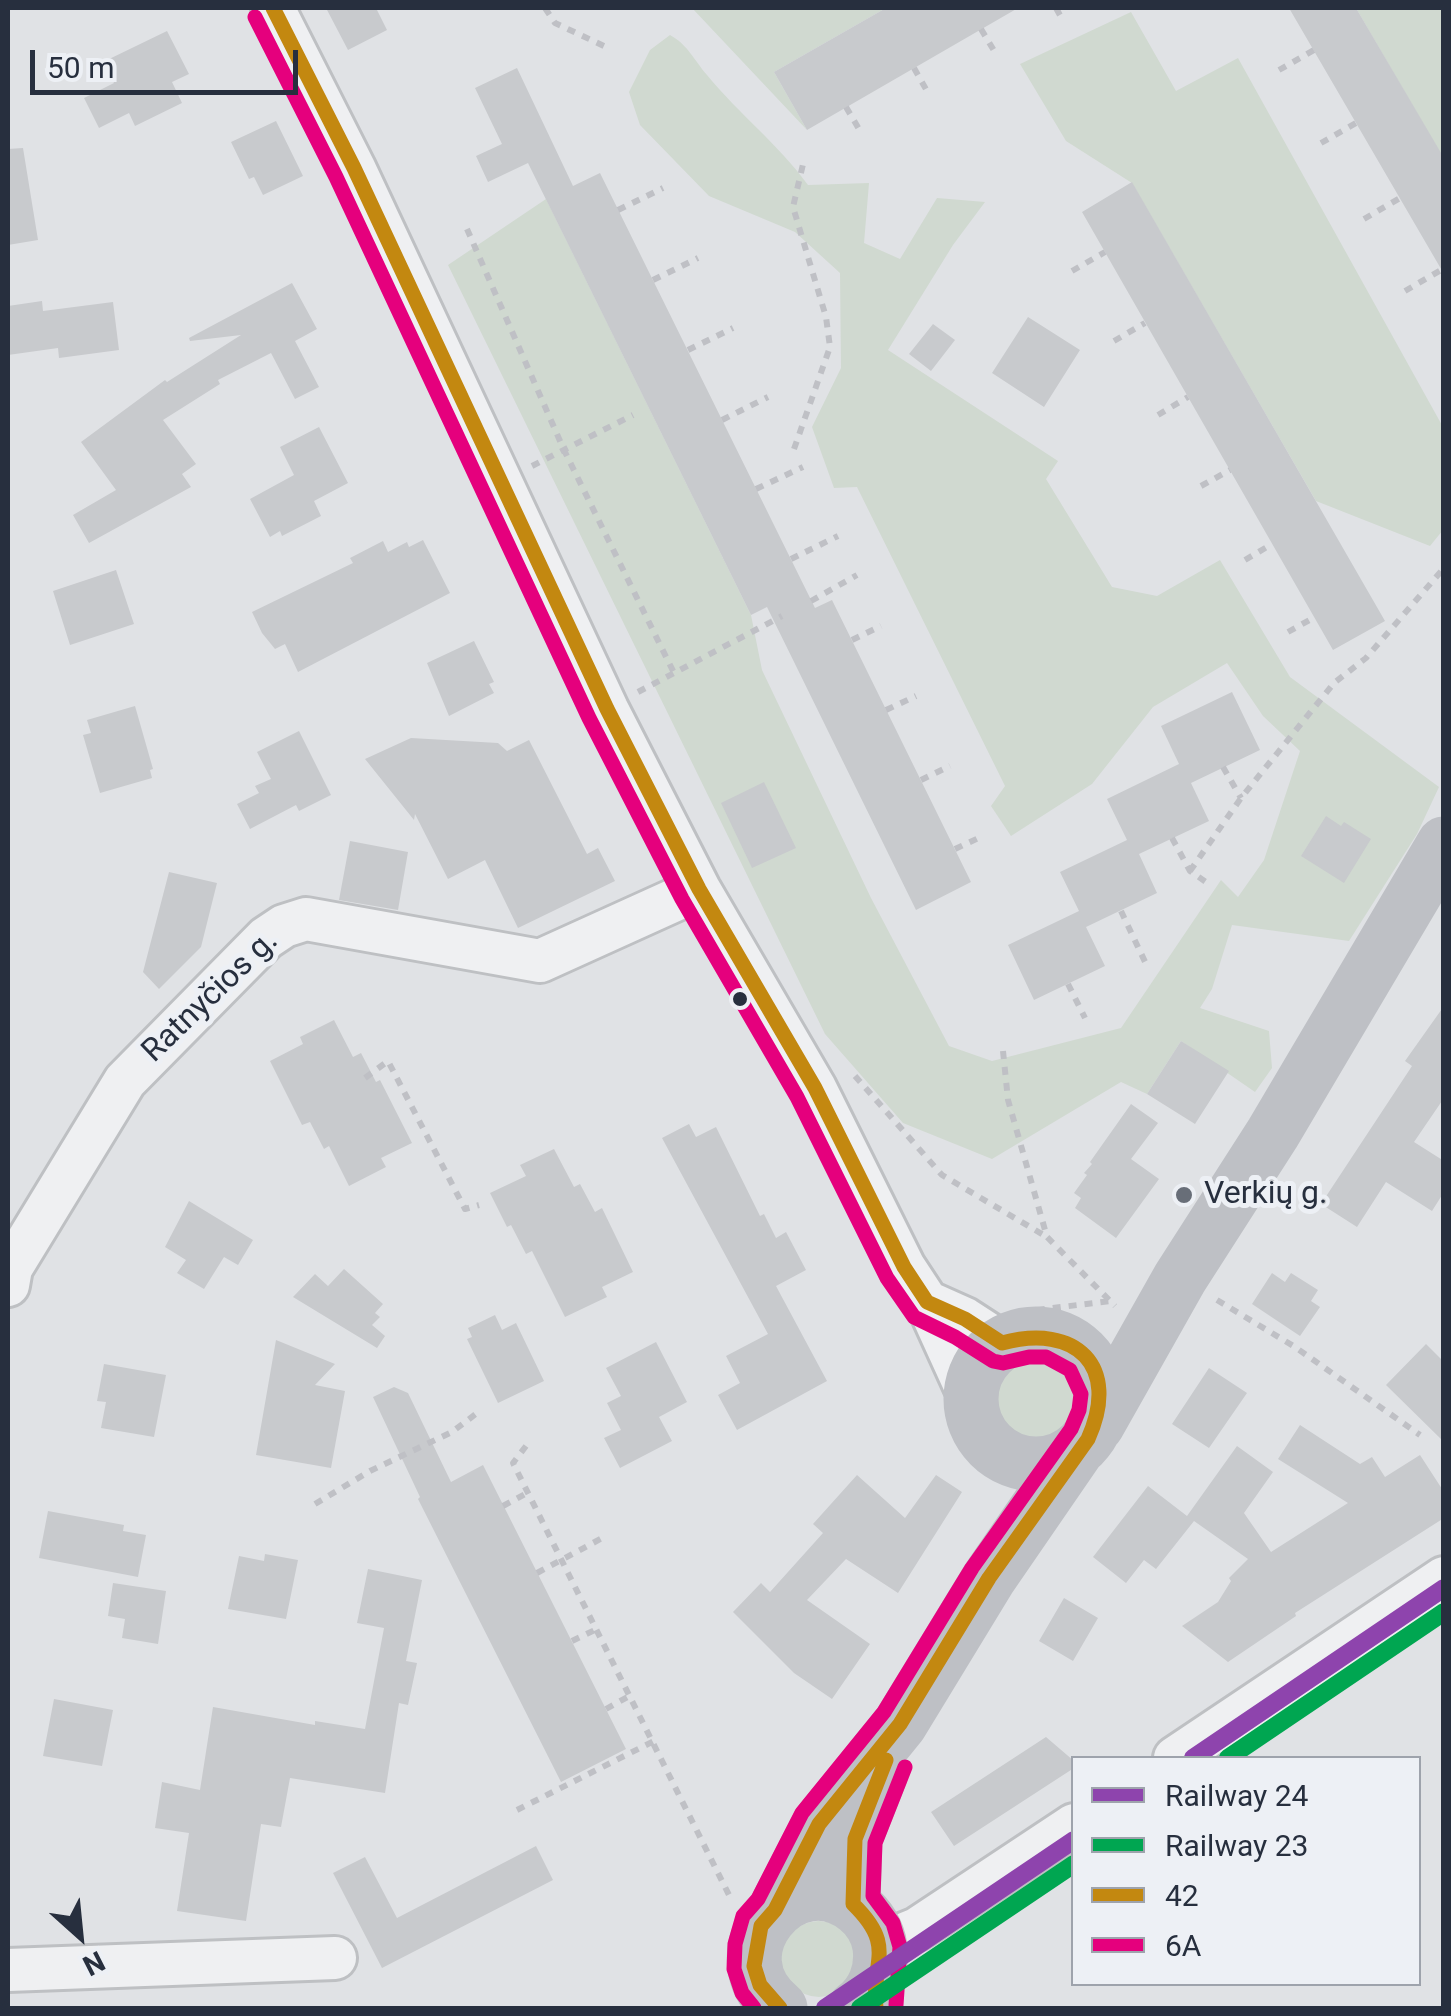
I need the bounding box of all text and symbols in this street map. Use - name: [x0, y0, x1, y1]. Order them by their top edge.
- scale bar: [35, 30, 302, 92]
- text: 50 m: [47, 50, 114, 85]
- street label: Ratnyčios g.: [135, 923, 287, 1071]
- unlabelled marker: [730, 989, 750, 1009]
- place label: Verkių g.: [1204, 1176, 1327, 1214]
- marker: Verkių g.: [1173, 1184, 1195, 1206]
- legend: [1071, 1756, 1421, 1986]
- text: Railway 24: [1165, 1778, 1308, 1813]
- text: Railway 23: [1165, 1828, 1308, 1863]
- text: 42: [1165, 1878, 1199, 1913]
- north arrow: [30, 1886, 130, 1986]
- text: 6A: [1165, 1928, 1201, 1963]
- text: N: [78, 1944, 110, 1982]

